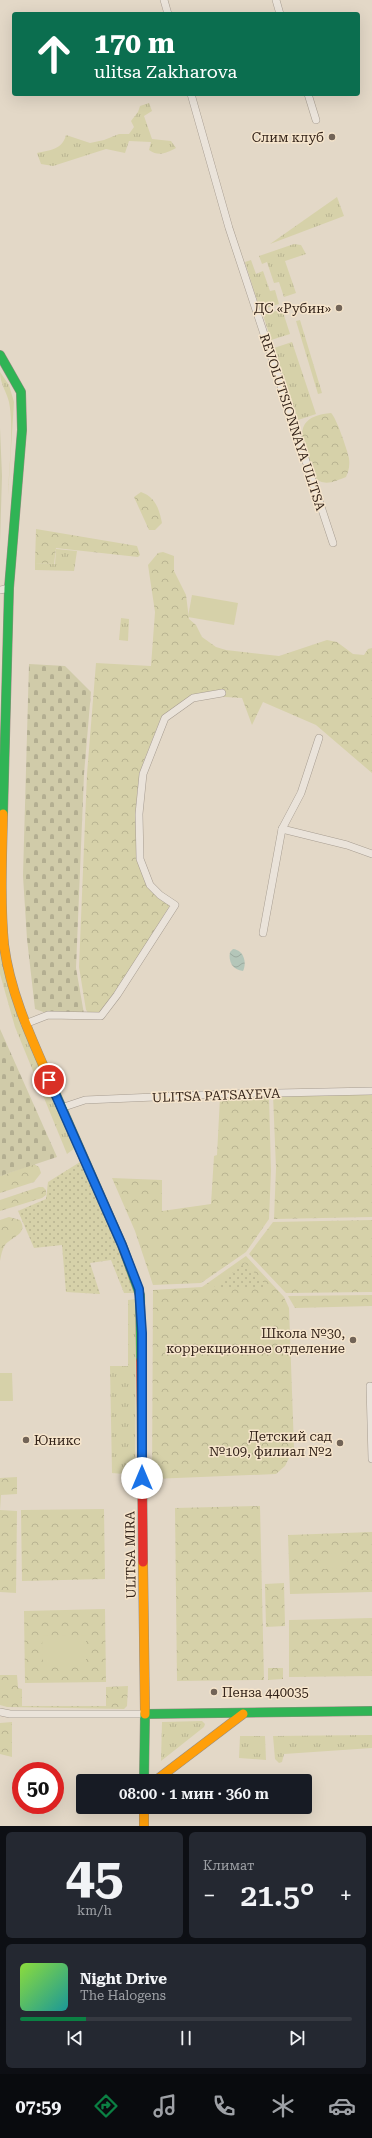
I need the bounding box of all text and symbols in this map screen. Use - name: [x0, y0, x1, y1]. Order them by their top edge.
- text: 170 m: [94, 27, 175, 60]
- icon: ahead: [28, 28, 80, 80]
- text: ulitsa Zakharova: [94, 61, 237, 82]
- place label: Слим клуб: [252, 130, 324, 145]
- marker: Слим клуб: [327, 132, 337, 142]
- place label: ДС «Рубин»: [254, 301, 331, 316]
- marker: ДС «Рубин»: [334, 303, 344, 313]
- street label: REVOLUTSIONNAYA ULITSA: [257, 332, 328, 513]
- pin: [32, 1063, 66, 1097]
- icon: arrive: [38, 1069, 60, 1091]
- street label: ULITSA PATSAYEVA: [152, 1086, 280, 1105]
- place label: Школа №30, коррекционное отделение: [166, 1326, 345, 1356]
- marker: Школа №30, коррекционное отделение: [348, 1335, 358, 1345]
- place label: Детский сад №109, филиал №2: [209, 1429, 332, 1459]
- place label: Юникс: [34, 1433, 81, 1448]
- marker: Юникс: [21, 1435, 31, 1445]
- marker: Детский сад №109, филиал №2: [335, 1438, 345, 1448]
- position arrow: [121, 1457, 163, 1499]
- street label: ULITSA MIRA: [122, 1511, 139, 1599]
- place label: Пенза 440035: [222, 1685, 309, 1700]
- marker: Пенза 440035: [209, 1687, 219, 1697]
- speed limit sign: 50: [12, 1762, 64, 1814]
- text: 08:00 · 1 мин · 360 m: [119, 1785, 269, 1803]
- text: 45: [65, 1846, 124, 1907]
- text: Климат: [203, 1858, 254, 1873]
- text: 21.5°: [240, 1878, 315, 1913]
- text: −: [203, 1883, 215, 1908]
- text: +: [340, 1883, 352, 1908]
- text: km/h: [77, 1903, 112, 1918]
- text: Night Drive: [80, 1970, 167, 1988]
- text: The Halogens: [80, 1988, 166, 2003]
- icon: previous: [64, 2027, 86, 2049]
- icon: pause: [175, 2027, 197, 2049]
- icon: next: [286, 2027, 308, 2049]
- icon: directions: [92, 2092, 120, 2120]
- icon: music: [151, 2092, 179, 2120]
- icon: phone: [210, 2092, 238, 2120]
- icon: climate: [269, 2092, 297, 2120]
- icon: car: [328, 2092, 356, 2120]
- text: 07:59: [16, 2096, 61, 2117]

